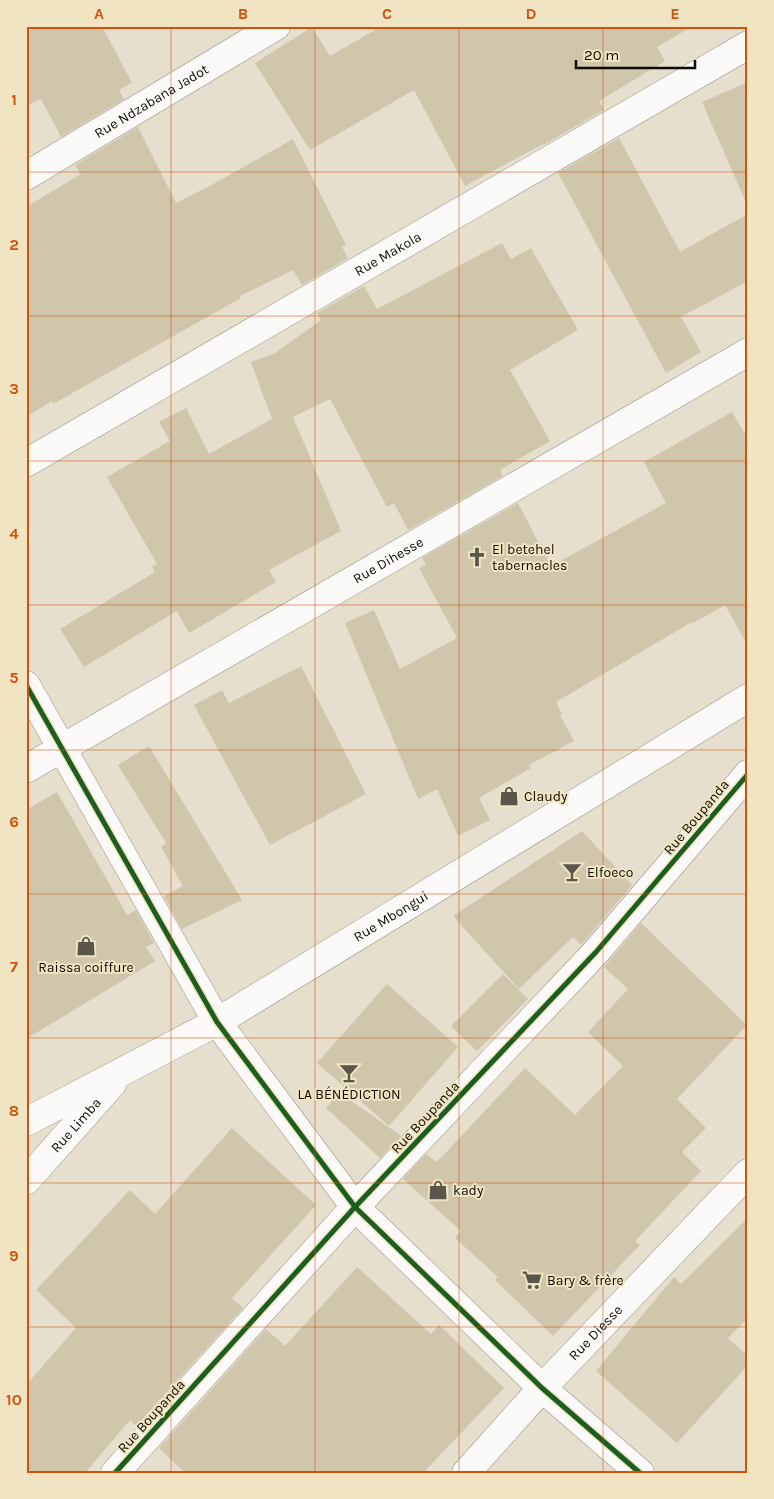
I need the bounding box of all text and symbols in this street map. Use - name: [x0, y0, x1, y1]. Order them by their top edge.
- text: A: [94, 4, 104, 23]
- text: B: [238, 4, 248, 23]
- text: C: [382, 4, 392, 23]
- text: D: [526, 4, 537, 23]
- text: E: [670, 4, 680, 23]
- scale bar: [576, 38, 695, 70]
- text: 20 m: [584, 46, 619, 64]
- street label: Rue Ndzabana Jadot: [91, 61, 212, 142]
- text: 1: [11, 90, 17, 109]
- street label: Rue Makola: [352, 228, 424, 280]
- text: 2: [9, 235, 19, 254]
- text: 3: [9, 379, 19, 398]
- text: 4: [9, 524, 19, 543]
- street label: Rue Dihesse: [350, 533, 427, 587]
- place label: El betehel tabernacles: [492, 541, 567, 574]
- church icon: El betehel tabernacles: [466, 546, 488, 568]
- text: 5: [9, 668, 19, 687]
- street label: Rue Boupanda: [660, 776, 733, 858]
- shop icon: Claudy: [498, 785, 520, 807]
- place label: Claudy: [524, 788, 568, 805]
- text: 6: [9, 812, 19, 831]
- bar icon: Elfoeco: [561, 861, 583, 883]
- place label: Elfoeco: [587, 864, 633, 881]
- street label: Rue Mbongui: [350, 887, 431, 946]
- shop icon: Raissa coiffure: [75, 935, 97, 957]
- text: 7: [10, 957, 18, 976]
- place label: Raissa coiffure: [38, 959, 134, 976]
- bar icon: LA BÉNÉDICTION: [338, 1062, 360, 1084]
- street label: Rue Boupanda: [388, 1078, 463, 1157]
- place label: LA BÉNÉDICTION: [297, 1085, 401, 1103]
- street label: Rue Limba: [47, 1094, 105, 1156]
- text: 8: [9, 1101, 19, 1120]
- shop icon: kady: [427, 1179, 449, 1201]
- place label: kady: [453, 1182, 484, 1199]
- text: 9: [9, 1246, 19, 1265]
- supermarket icon: Bary & frère: [521, 1269, 543, 1291]
- place label: Bary & frère: [547, 1272, 624, 1289]
- street label: Rue Diesse: [565, 1302, 626, 1364]
- street label: Rue Boupanda: [114, 1376, 189, 1456]
- text: 10: [6, 1390, 22, 1409]

